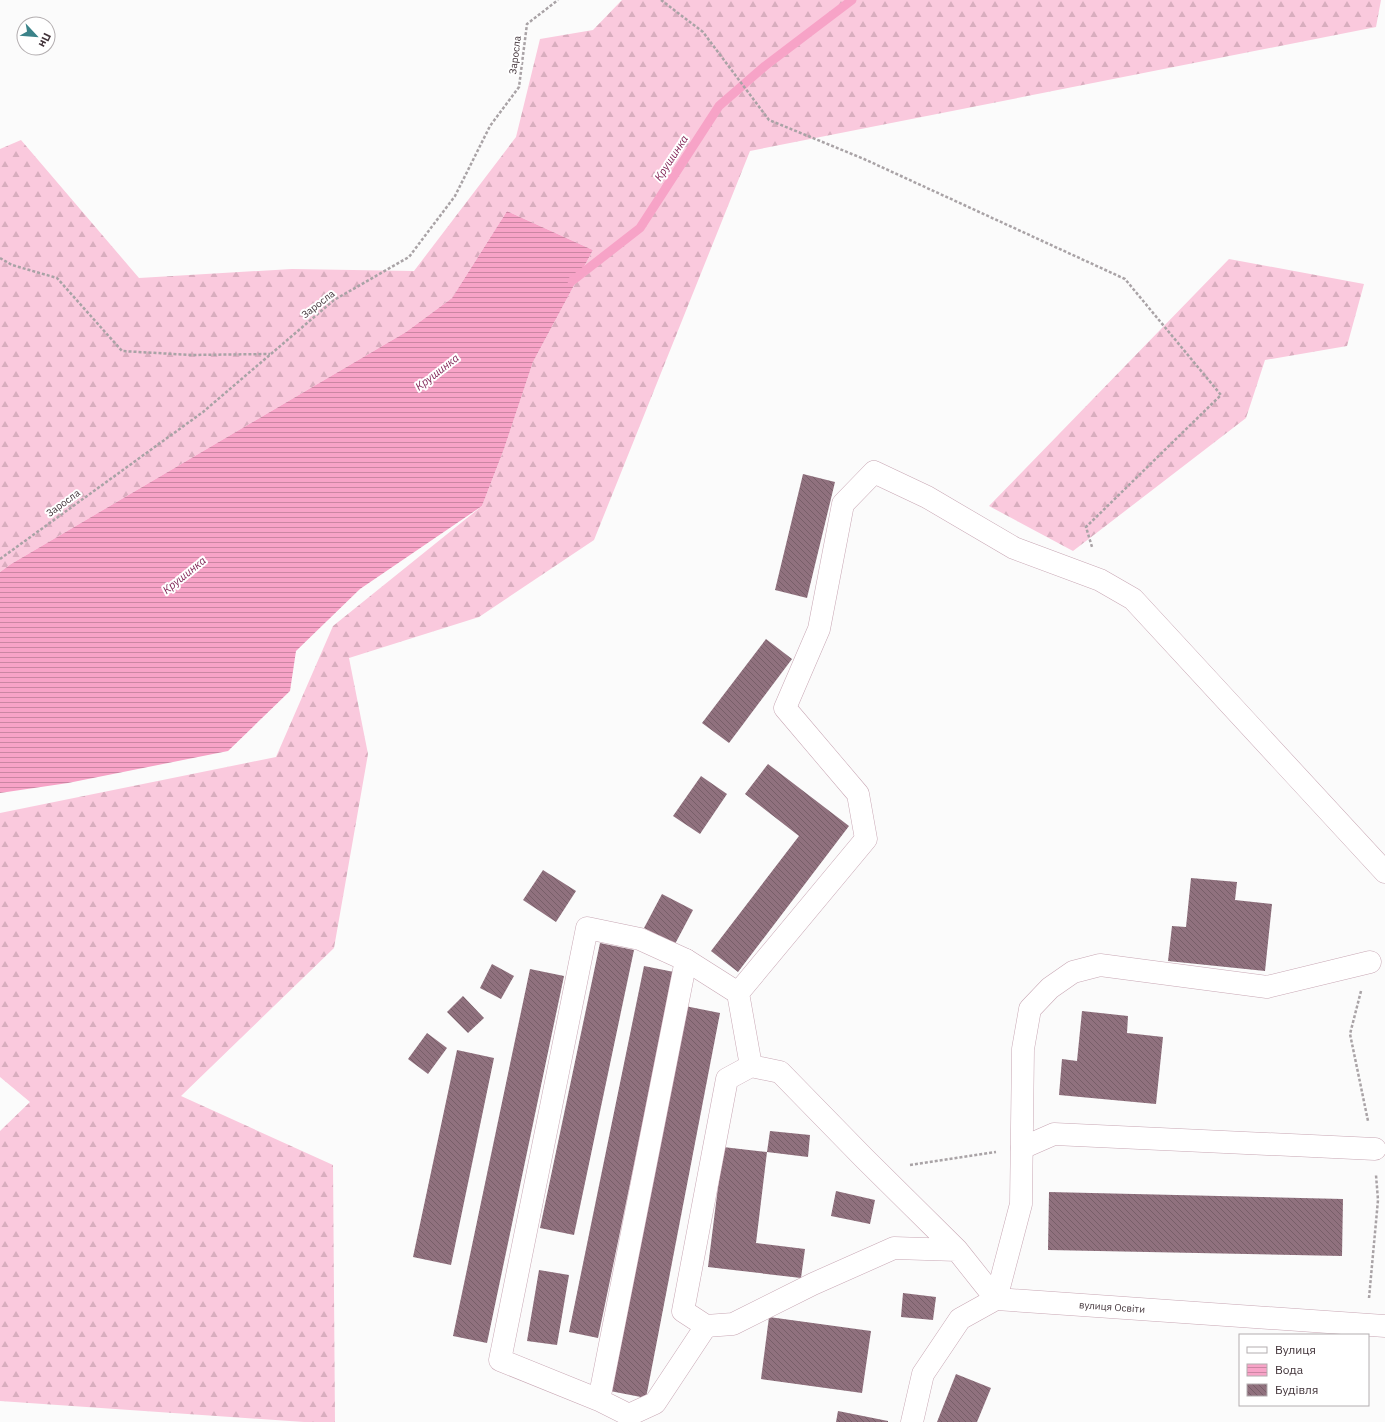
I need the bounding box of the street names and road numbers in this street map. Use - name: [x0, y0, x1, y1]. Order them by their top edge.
- street label: Заросла: [506, 34, 524, 75]
- street label: Заросла: [299, 287, 338, 321]
- street label: Заросла: [44, 486, 83, 520]
- street label: вулиця Освіти: [1078, 1298, 1146, 1316]

